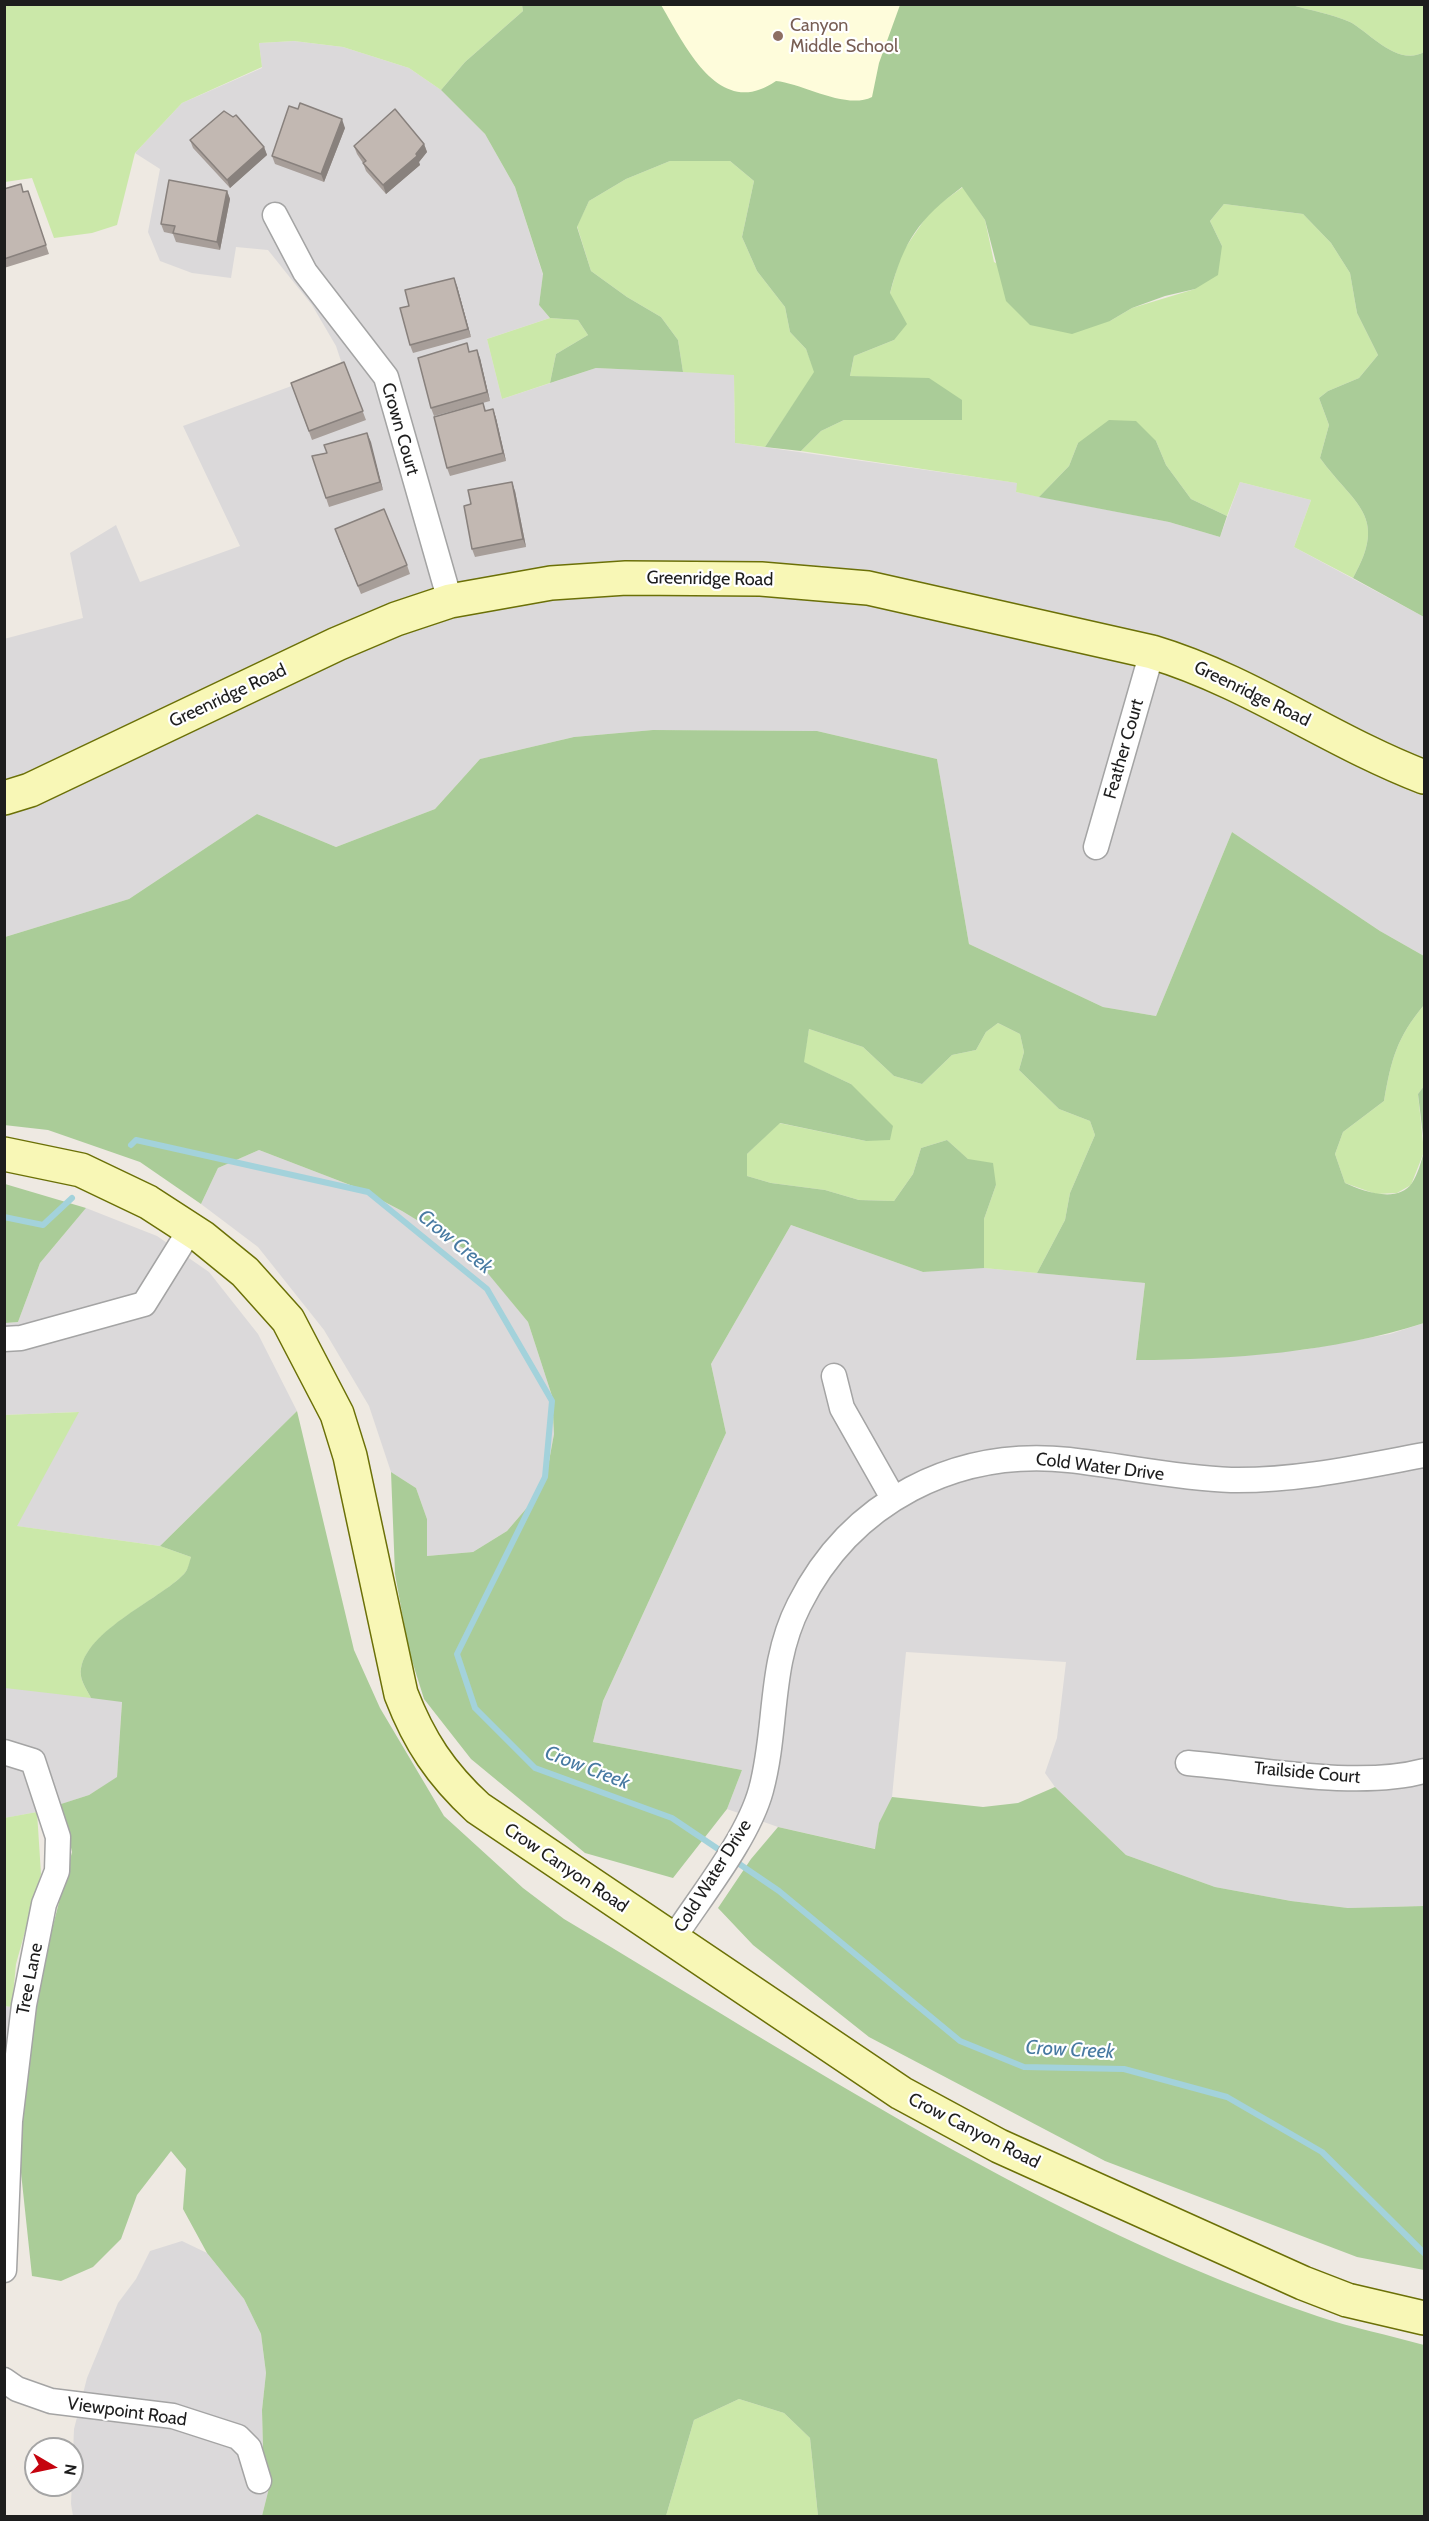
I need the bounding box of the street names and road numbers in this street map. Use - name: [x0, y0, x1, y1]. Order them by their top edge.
- street label: Crown Court: [376, 380, 424, 478]
- street label: Greenridge Road: [646, 567, 774, 591]
- street label: Greenridge Road: [1190, 657, 1314, 731]
- street label: Greenridge Road: [166, 659, 290, 733]
- street label: Feather Court: [1099, 697, 1149, 801]
- street label: Cold Water Drive: [1035, 1448, 1165, 1486]
- street label: Trailside Court: [1253, 1758, 1361, 1788]
- street label: Cold Water Drive: [670, 1816, 756, 1936]
- street label: Crow Canyon Road: [500, 1819, 632, 1917]
- street label: Tree Lane: [12, 1941, 48, 2017]
- street label: Crow Canyon Road: [905, 2089, 1043, 2173]
- street label: Viewpoint Road: [66, 2393, 188, 2431]

